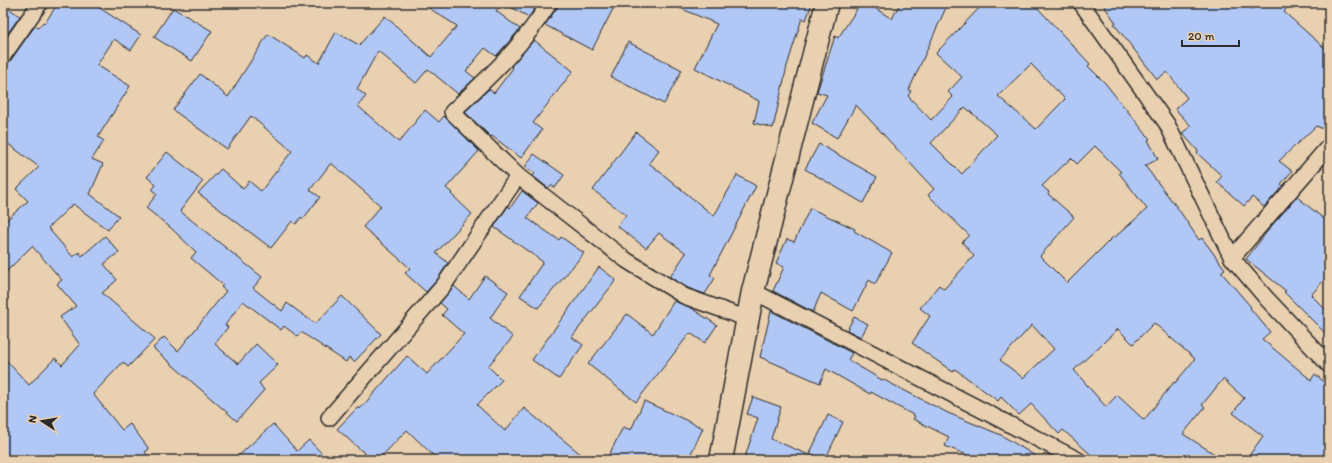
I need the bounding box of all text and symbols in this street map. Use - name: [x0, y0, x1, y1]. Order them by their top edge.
- scale bar: [1182, 22, 1239, 48]
- text: 20 m: [1188, 29, 1215, 43]
- north arrow: [22, 401, 62, 441]
- text: N: [26, 414, 40, 424]

